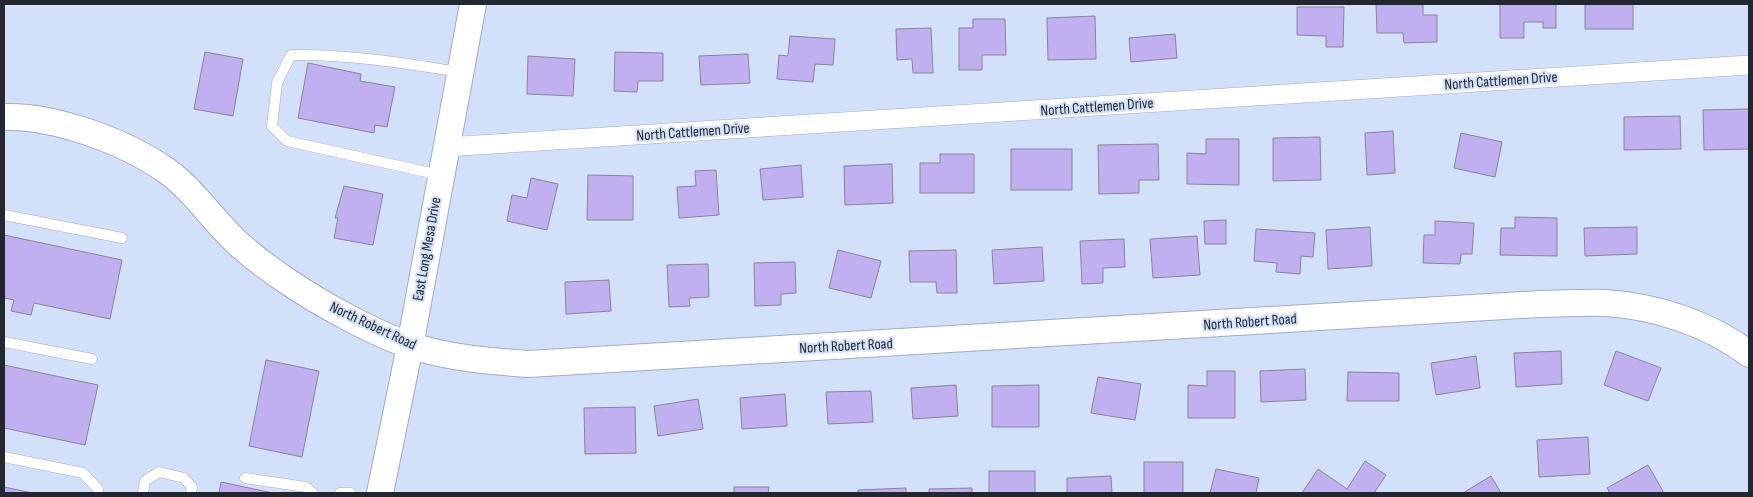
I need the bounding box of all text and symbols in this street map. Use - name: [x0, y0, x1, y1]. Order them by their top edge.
- street label: North Cattlemen Drive: [1444, 68, 1558, 94]
- street label: North Cattlemen Drive: [1040, 94, 1154, 120]
- street label: North Cattlemen Drive: [636, 119, 750, 145]
- street label: East Long Mesa Drive: [409, 196, 445, 302]
- street label: North Robert Road: [327, 298, 419, 354]
- street label: North Robert Road: [1203, 309, 1297, 335]
- street label: North Robert Road: [799, 334, 893, 358]

